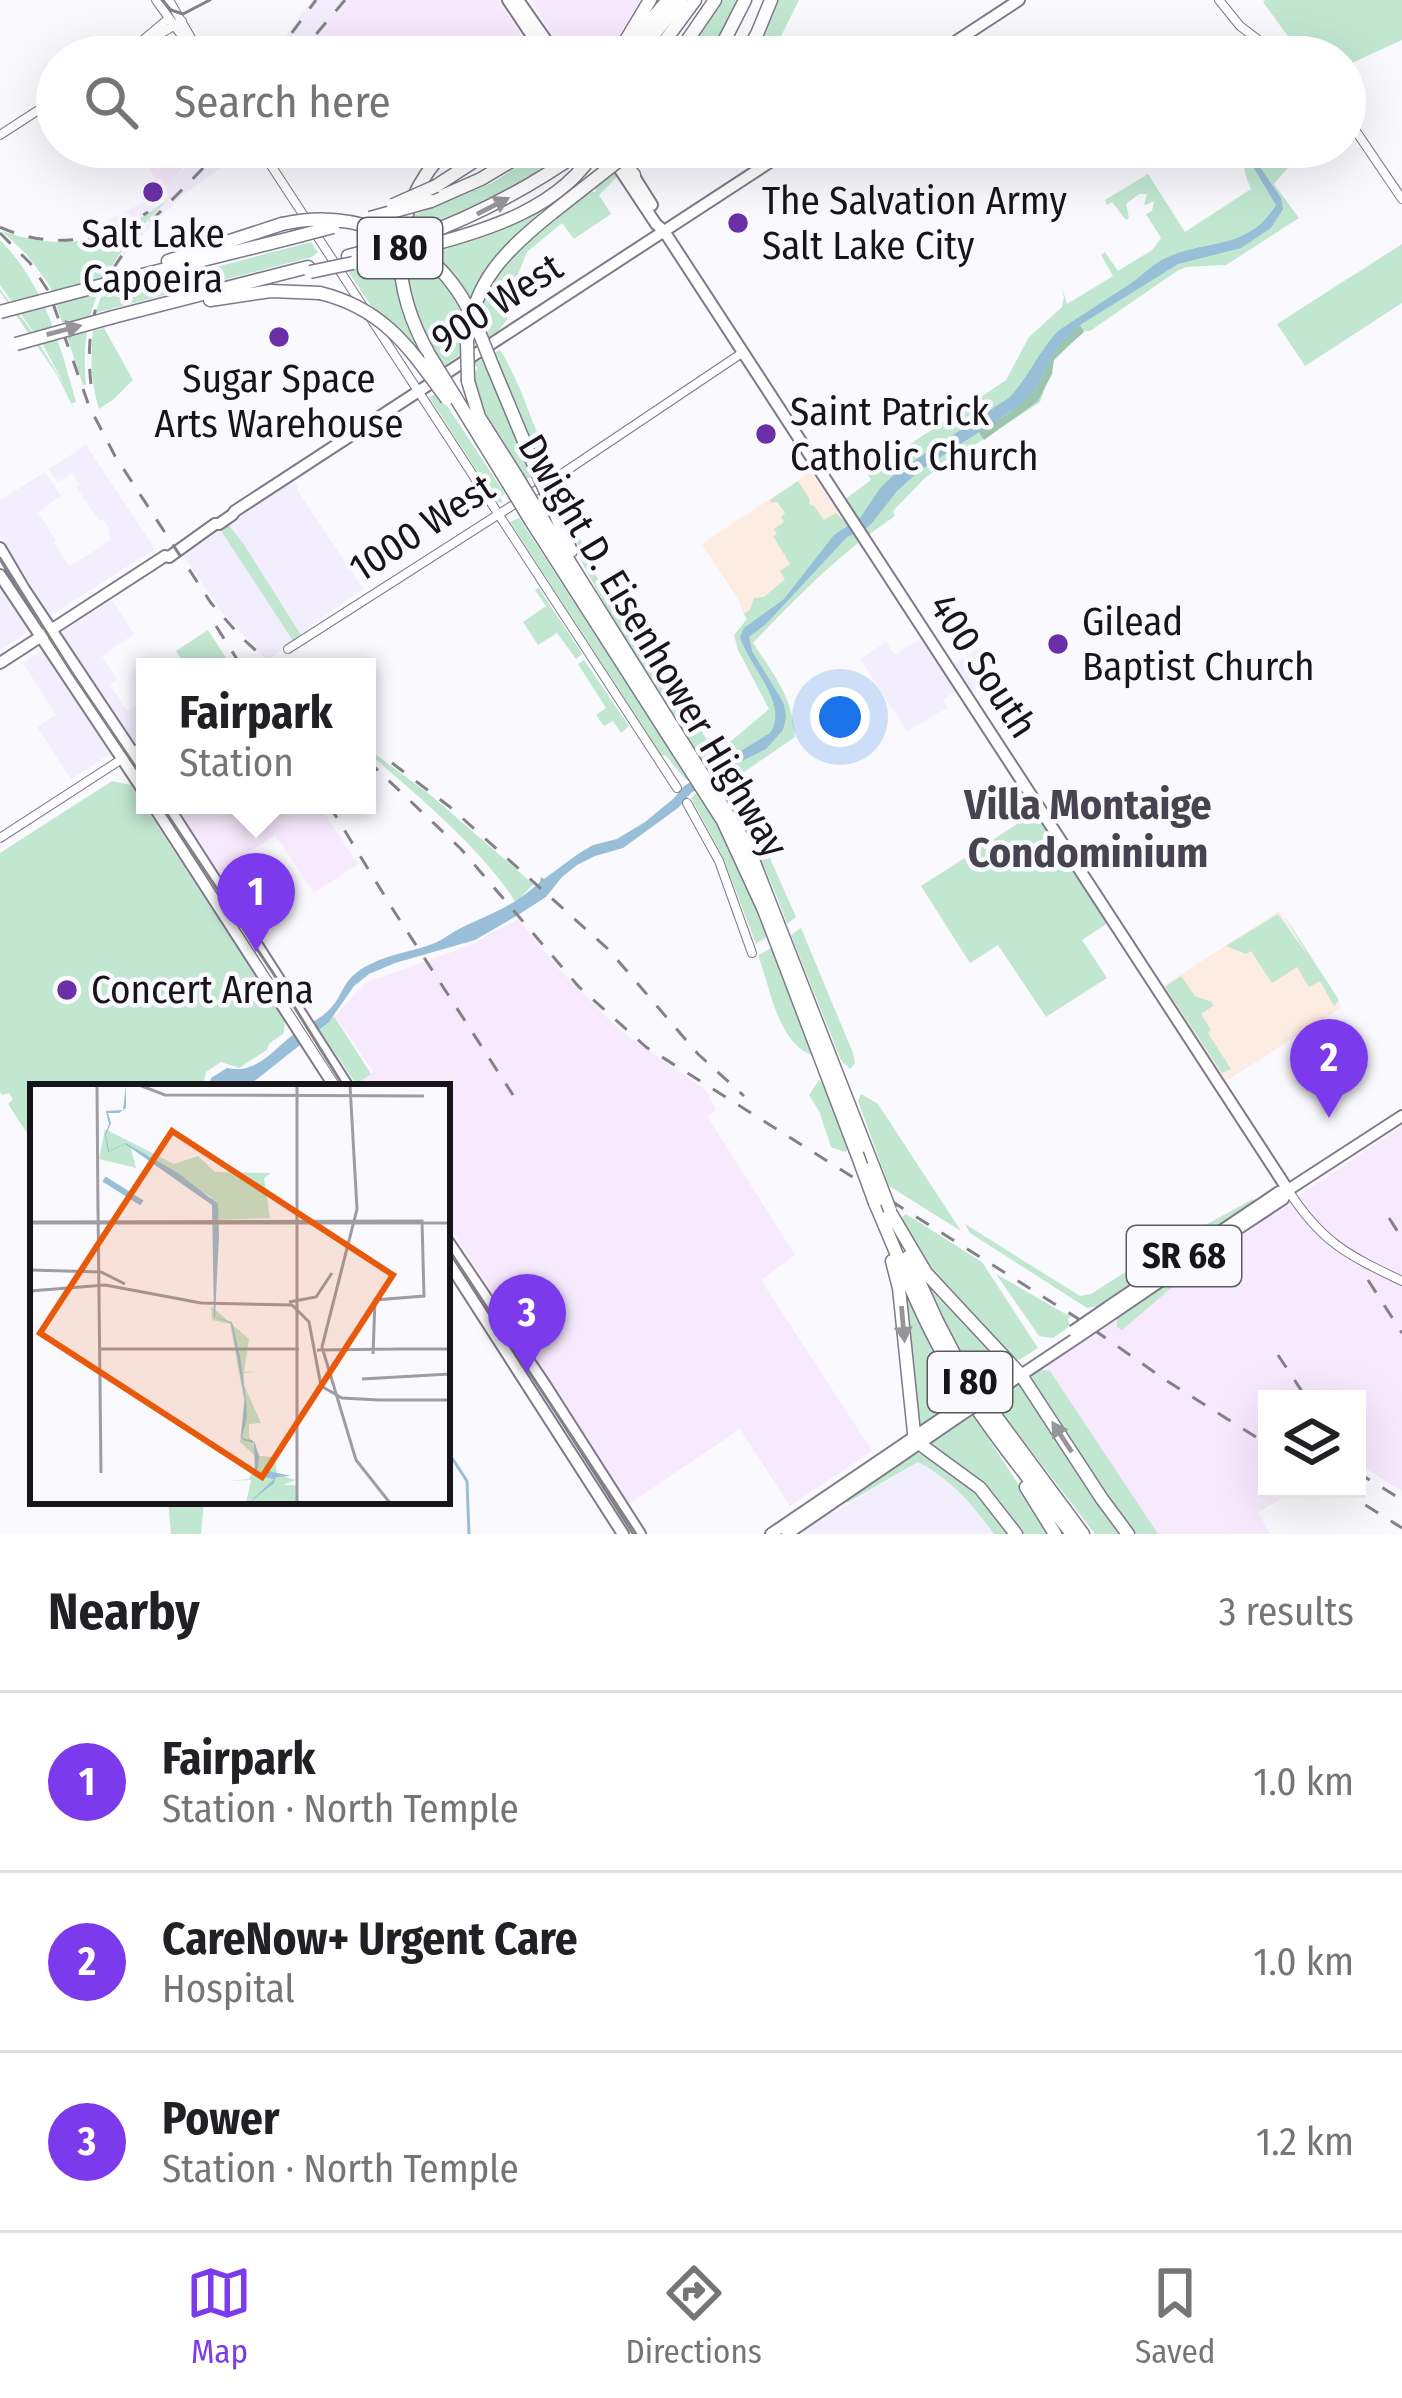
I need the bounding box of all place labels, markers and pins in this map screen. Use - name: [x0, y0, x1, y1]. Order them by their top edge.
- place label: The Salvation Army Salt Lake City: [762, 178, 1068, 269]
- marker: Salt Lake Capoeira: [140, 179, 166, 205]
- marker: The Salvation Army Salt Lake City: [725, 210, 751, 236]
- place label: Salt Lake Capoeira: [81, 211, 225, 302]
- marker: Sugar Space Arts Warehouse: [266, 324, 292, 350]
- place label: Sugar Space Arts Warehouse: [154, 356, 404, 447]
- place label: Saint Patrick Catholic Church: [790, 389, 1038, 480]
- marker: Saint Patrick Catholic Church: [753, 421, 779, 447]
- place label: Gilead Baptist Church: [1082, 599, 1314, 690]
- marker: Gilead Baptist Church: [1045, 631, 1071, 657]
- pin: 1: [217, 853, 295, 952]
- place label: Concert Arena: [91, 967, 314, 1013]
- marker: Concert Arena: [54, 977, 80, 1003]
- pin: 2: [1290, 1019, 1368, 1118]
- pin: 3: [488, 1274, 566, 1373]

